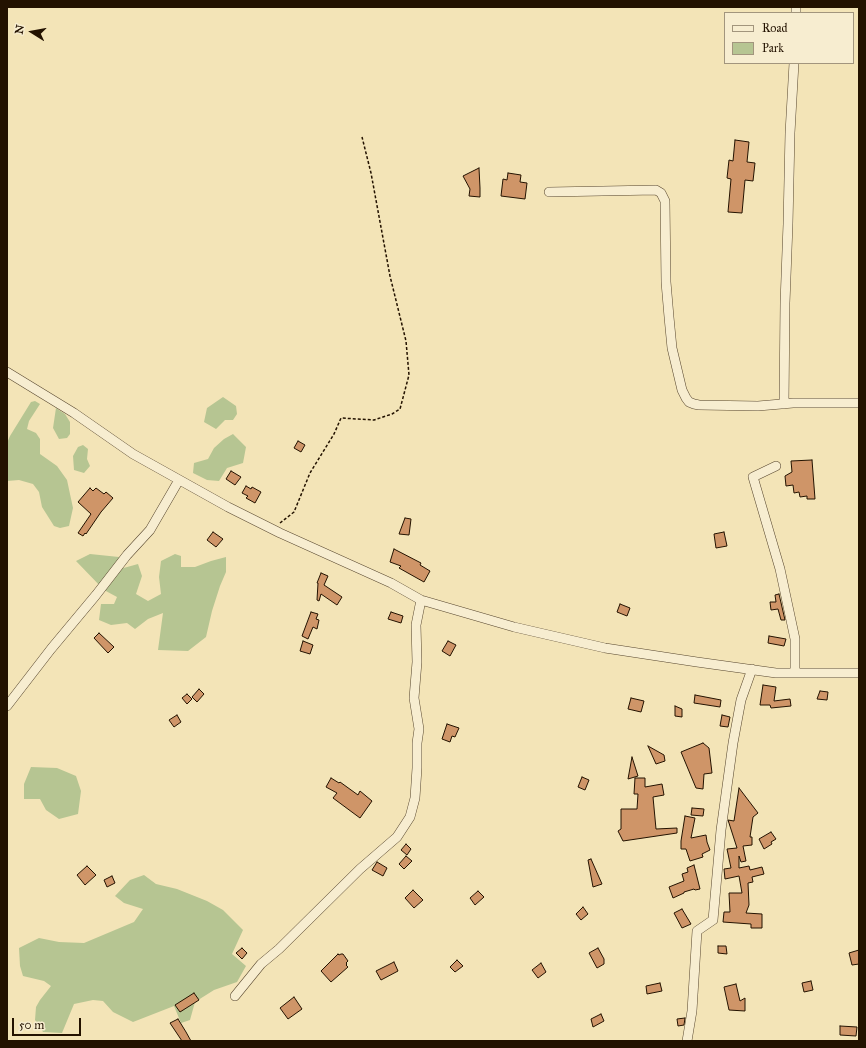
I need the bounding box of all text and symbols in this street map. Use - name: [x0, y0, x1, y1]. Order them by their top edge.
- north arrow: [12, 12, 52, 52]
- legend: [724, 12, 854, 64]
- text: Road: [762, 21, 788, 35]
- text: N: [12, 24, 27, 35]
- text: Park: [762, 41, 784, 55]
- scale bar: [14, 1010, 83, 1036]
- text: 50 m: [19, 1018, 44, 1032]

